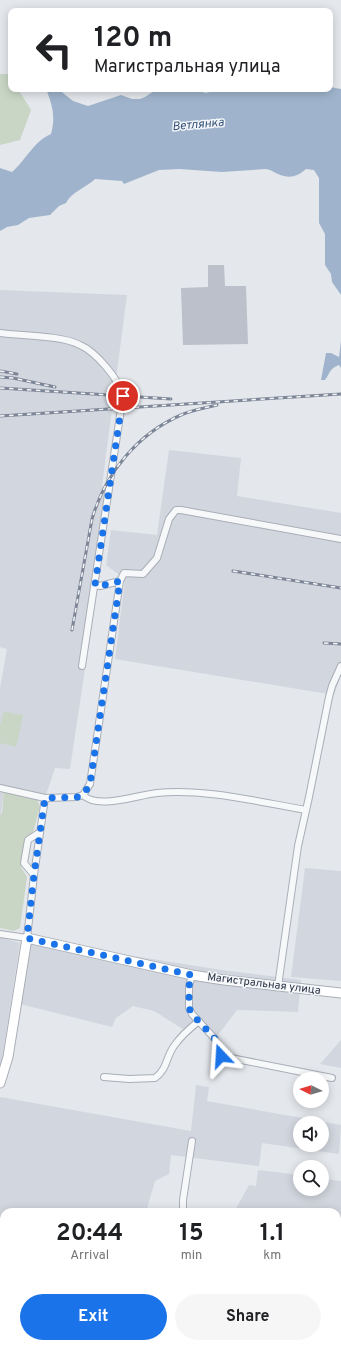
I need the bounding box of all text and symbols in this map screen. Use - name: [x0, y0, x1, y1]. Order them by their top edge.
- text: 120 m: [94, 21, 172, 57]
- icon: left: [28, 24, 80, 76]
- text: Магистральная улица: [94, 56, 280, 79]
- water label: Ветлянка: [171, 115, 225, 135]
- pin: [106, 379, 140, 413]
- icon: arrive: [112, 385, 134, 407]
- street label: Магистральная улица: [207, 970, 322, 998]
- position arrow: [200, 1035, 242, 1077]
- north arrow: [293, 1072, 329, 1108]
- map controls: [293, 1072, 329, 1196]
- button: sound: [293, 1116, 329, 1152]
- button: search: [293, 1160, 329, 1196]
- text: 20:44: [56, 1219, 123, 1249]
- text: 15: [179, 1219, 204, 1249]
- text: 1.1: [260, 1219, 285, 1249]
- text: Arrival: [70, 1248, 109, 1264]
- text: min: [181, 1248, 202, 1264]
- text: km: [263, 1248, 281, 1264]
- button: Exit: [20, 1294, 167, 1340]
- button: Share: [175, 1294, 321, 1340]

